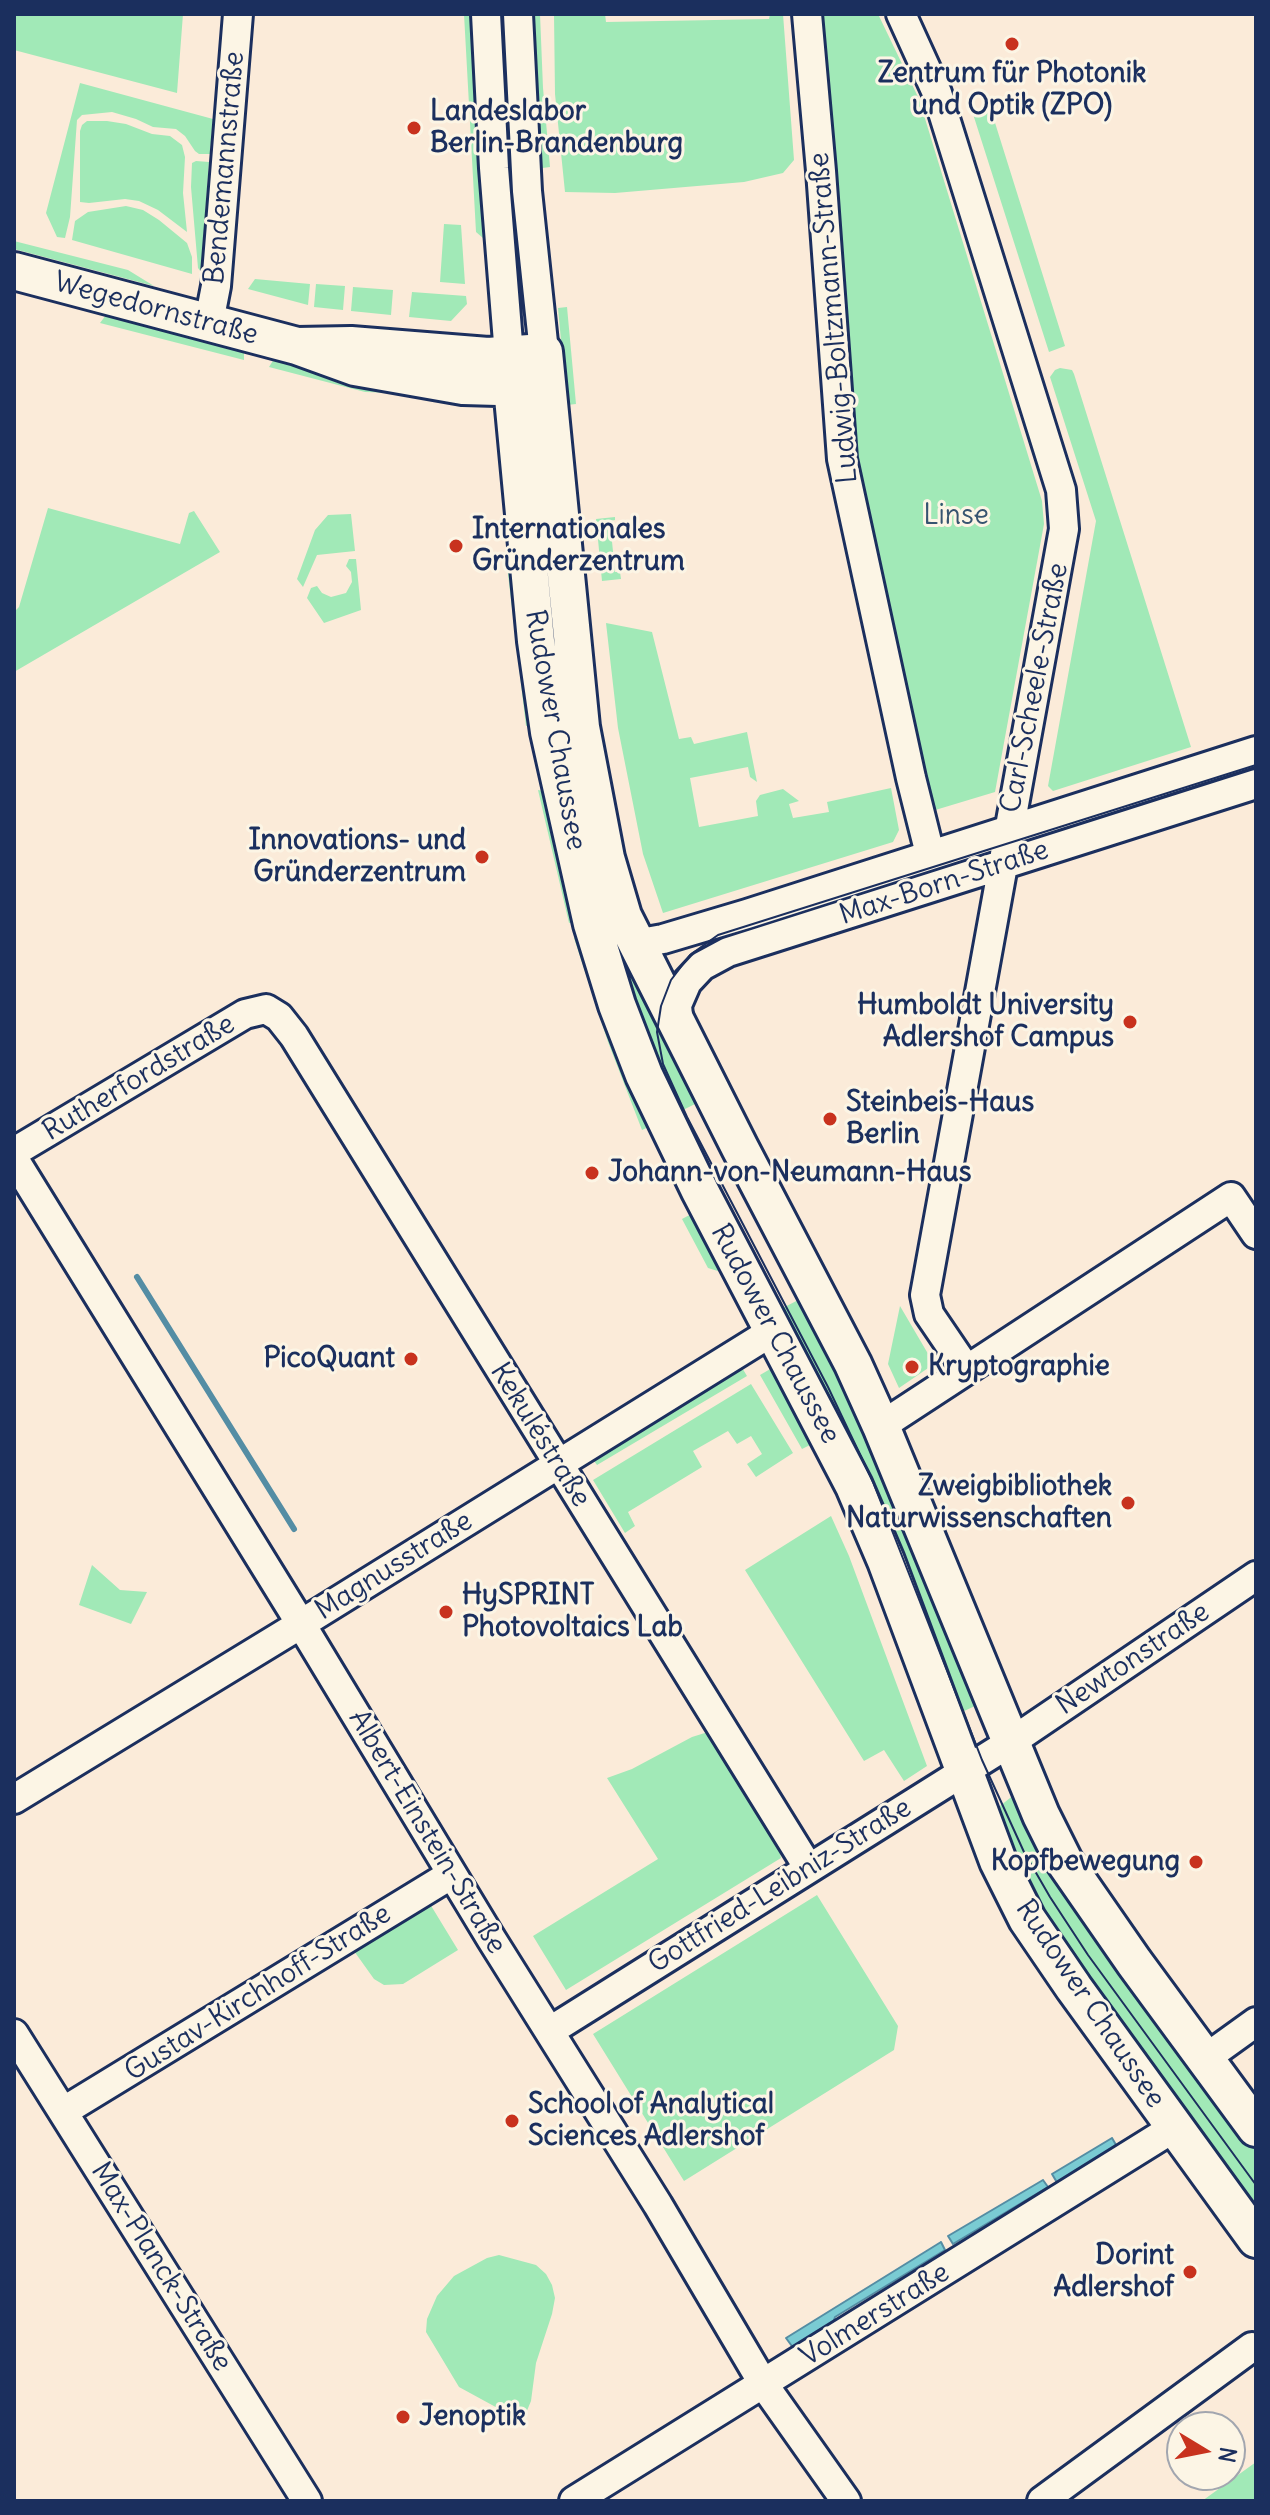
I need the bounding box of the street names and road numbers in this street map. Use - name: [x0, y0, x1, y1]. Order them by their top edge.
- street label: Bendemannstraße: [198, 50, 252, 286]
- street label: Ludwig-Boltzmann-Straße: [803, 151, 865, 485]
- street label: Wegedornstraße: [50, 266, 262, 352]
- street label: Carl-Scheele-Straße: [994, 560, 1076, 816]
- street label: Rudower Chaussee: [517, 607, 593, 853]
- street label: Max-Born-Straße: [835, 833, 1053, 933]
- street label: Rutherfordstraße: [37, 1008, 241, 1148]
- street label: Rudower Chaussee: [703, 1219, 847, 1449]
- street label: Kekuléstraße: [482, 1357, 598, 1513]
- street label: Magnusstraße: [309, 1504, 479, 1628]
- street label: Newtonstraße: [1050, 1596, 1216, 1722]
- street label: Albert-Einstein-Straße: [341, 1704, 513, 1960]
- street label: Gottfried-Leibniz-Straße: [642, 1791, 918, 1981]
- street label: Rudower Chaussee: [1008, 1894, 1172, 2114]
- street label: Gustav-Kirchhoff-Straße: [119, 1897, 397, 2089]
- street label: Max-Planck-Straße: [83, 2156, 239, 2378]
- street label: Volmerstraße: [794, 2256, 956, 2374]

